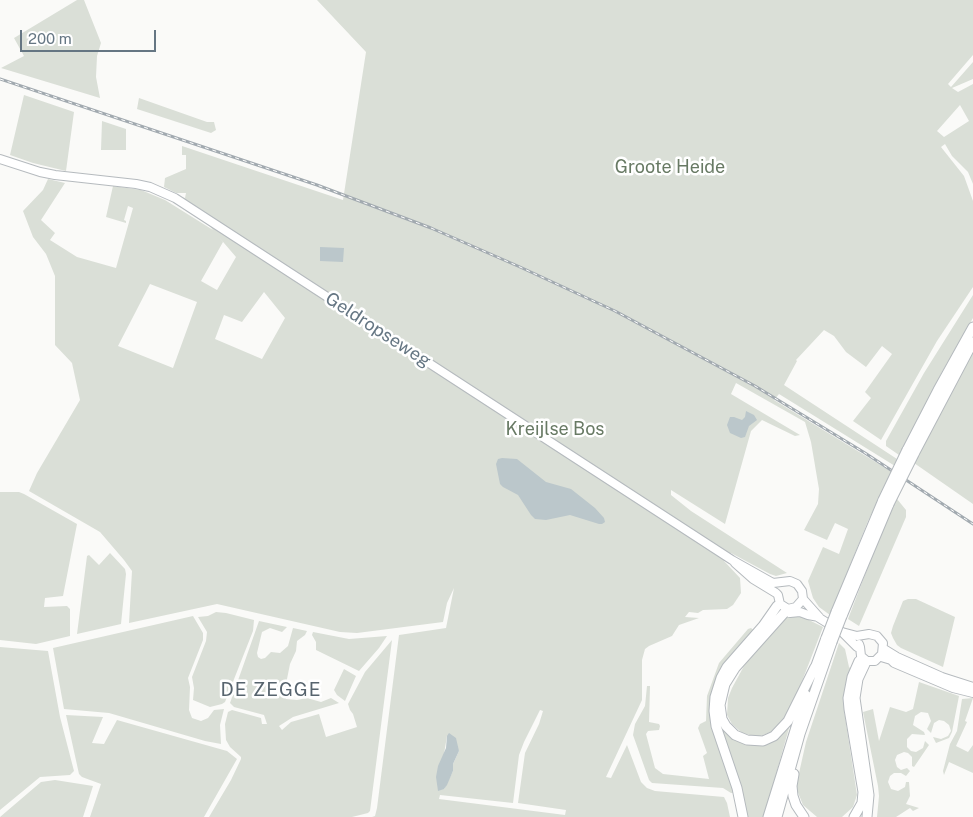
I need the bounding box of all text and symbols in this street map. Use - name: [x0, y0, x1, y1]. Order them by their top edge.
- scale bar: [22, 20, 159, 52]
- text: 200 m: [28, 30, 72, 47]
- park label: Groote Heide: [615, 156, 725, 178]
- street label: Geldropseweg: [321, 288, 435, 372]
- park label: Kreijlse Bos: [506, 418, 604, 440]
- district label: DE ZEGGE: [219, 679, 323, 701]

